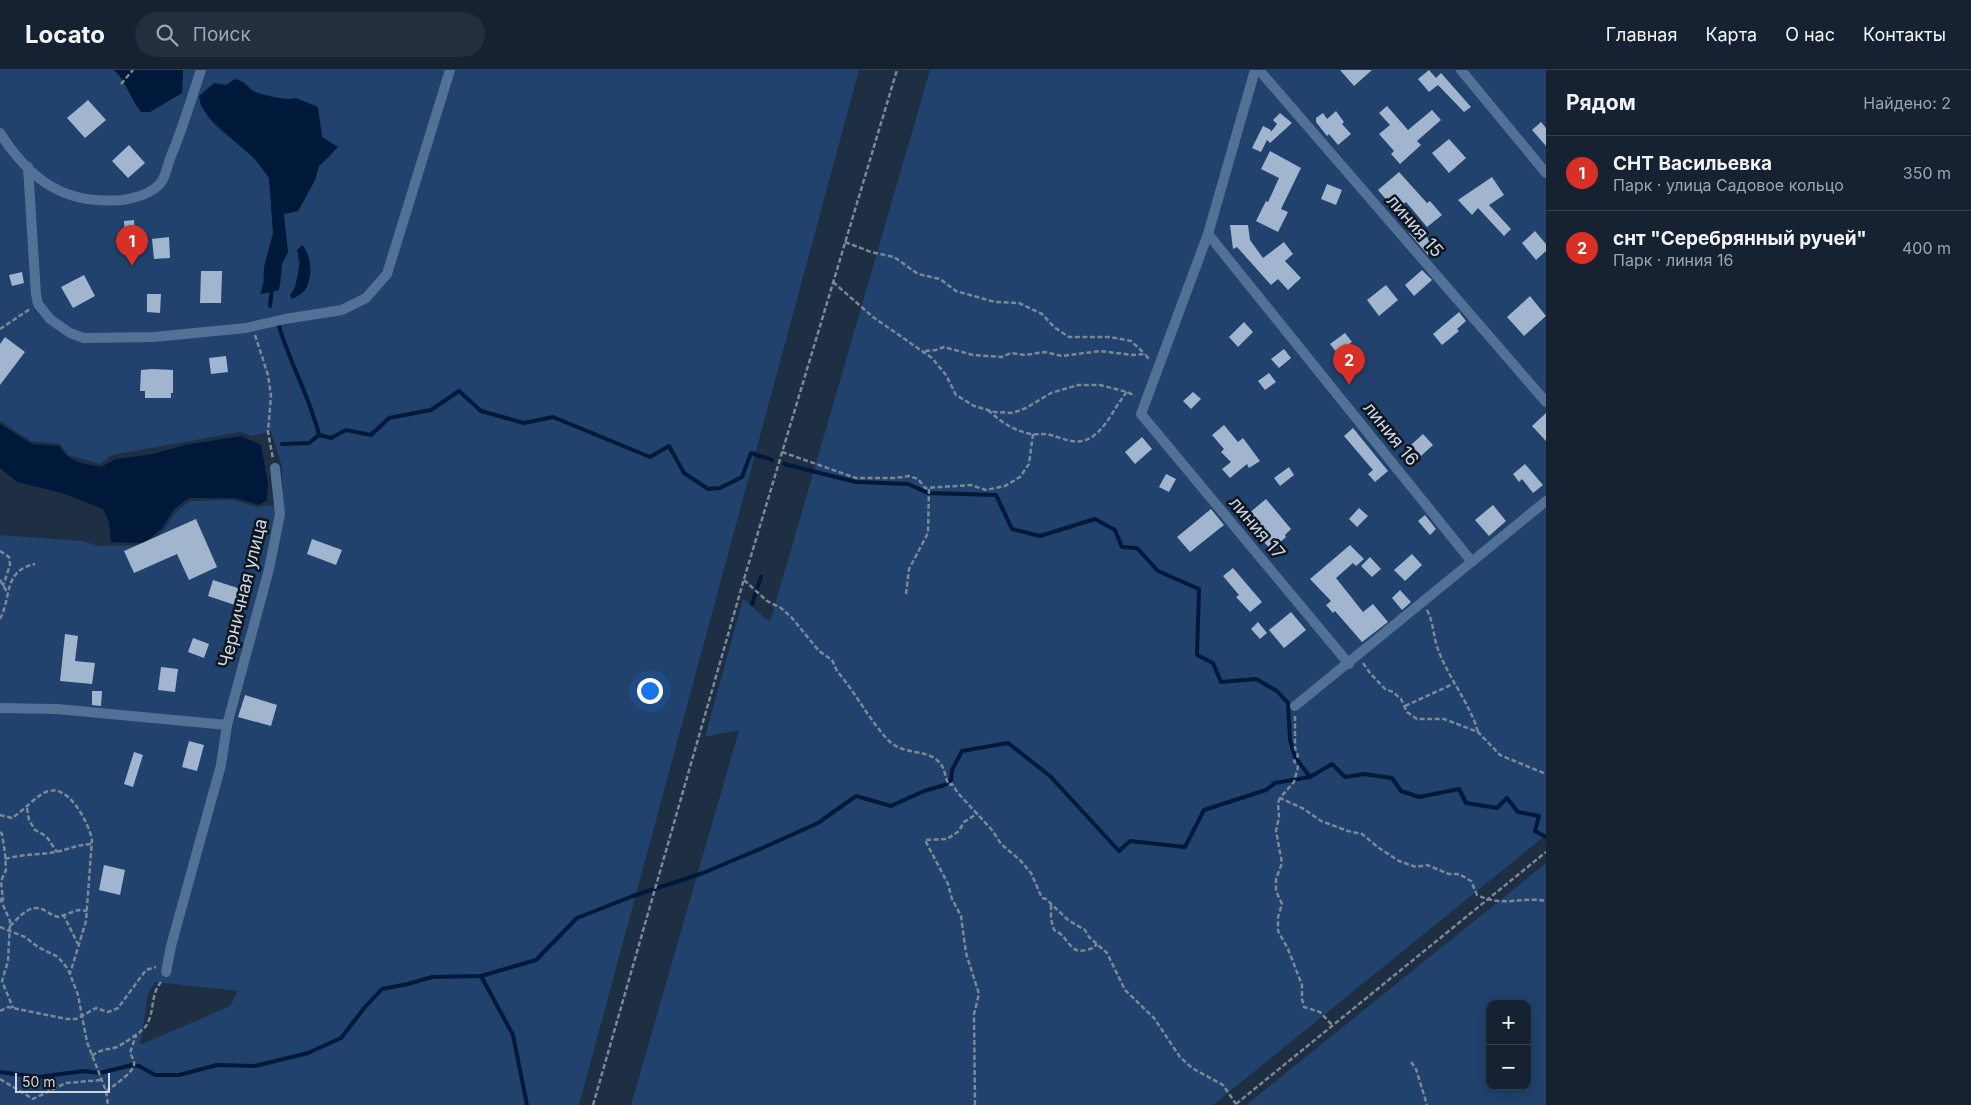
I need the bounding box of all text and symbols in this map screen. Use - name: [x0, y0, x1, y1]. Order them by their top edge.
- search box: [135, 12, 485, 57]
- text: Locato: [25, 20, 105, 49]
- icon: search: [153, 21, 181, 49]
- text: Поиск: [193, 23, 251, 46]
- text: Главная: [1606, 24, 1677, 45]
- text: Карта: [1705, 24, 1757, 45]
- text: О нас: [1785, 24, 1835, 45]
- text: Контакты: [1863, 24, 1946, 45]
- text: Рядом: [1566, 90, 1636, 115]
- text: Найдено: 2: [1863, 93, 1951, 113]
- text: СНТ Васильевка: [1613, 152, 1772, 175]
- text: 1: [1579, 163, 1585, 183]
- text: 350 m: [1903, 163, 1951, 183]
- text: Парк · улица Садовое кольцо: [1613, 175, 1844, 195]
- street label: линия 15: [1383, 190, 1448, 261]
- pin: 1: [116, 225, 148, 266]
- text: снт "Серебрянный ручей": [1613, 227, 1867, 250]
- text: 2: [1577, 238, 1587, 258]
- text: 400 m: [1902, 238, 1951, 258]
- text: Парк · линия 16: [1613, 250, 1733, 270]
- pin: 2: [1333, 344, 1365, 385]
- street label: линия 16: [1359, 398, 1423, 470]
- street label: линия 17: [1225, 492, 1289, 563]
- street label: Черничная улица: [214, 516, 271, 670]
- your location: [637, 678, 663, 704]
- map controls: [1486, 1000, 1531, 1090]
- button: +: [1486, 1000, 1531, 1045]
- button: −: [1486, 1045, 1531, 1090]
- scale bar: [15, 1070, 110, 1093]
- text: 50 m: [22, 1073, 56, 1090]

